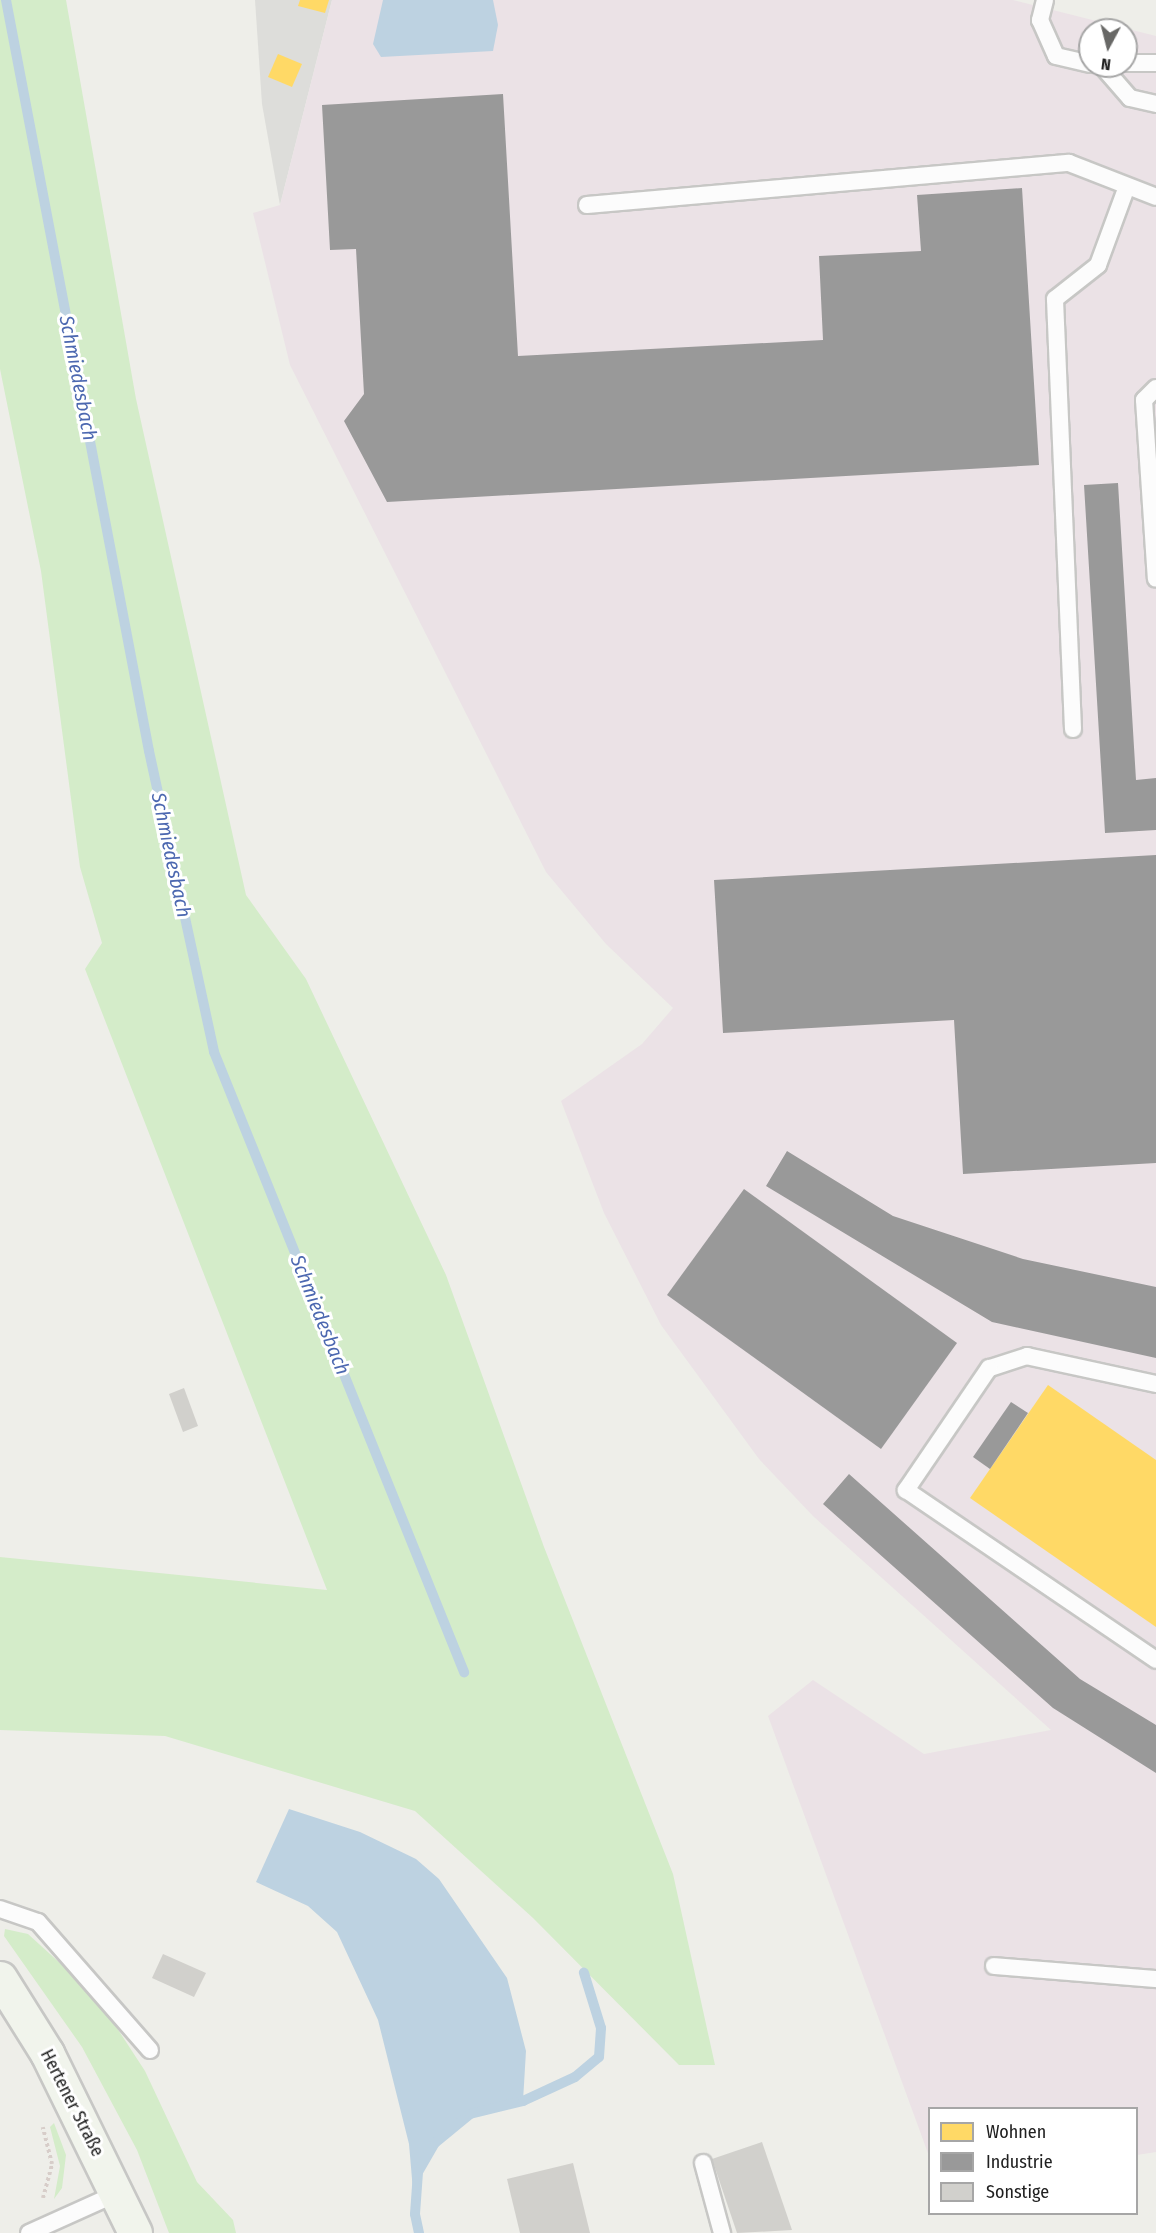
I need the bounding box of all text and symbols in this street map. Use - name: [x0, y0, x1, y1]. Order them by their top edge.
- north arrow: [1078, 18, 1138, 78]
- text: N: [1100, 54, 1112, 74]
- water label: Schmiedesbach: [54, 313, 102, 443]
- water label: Schmiedesbach: [146, 790, 196, 920]
- water label: Schmiedesbach: [285, 1252, 355, 1378]
- street label: Hertener Straße: [36, 2046, 108, 2160]
- legend: [928, 2107, 1138, 2215]
- text: Wohnen: [986, 2121, 1046, 2143]
- text: Industrie: [986, 2151, 1053, 2173]
- text: Sonstige: [986, 2181, 1049, 2203]

